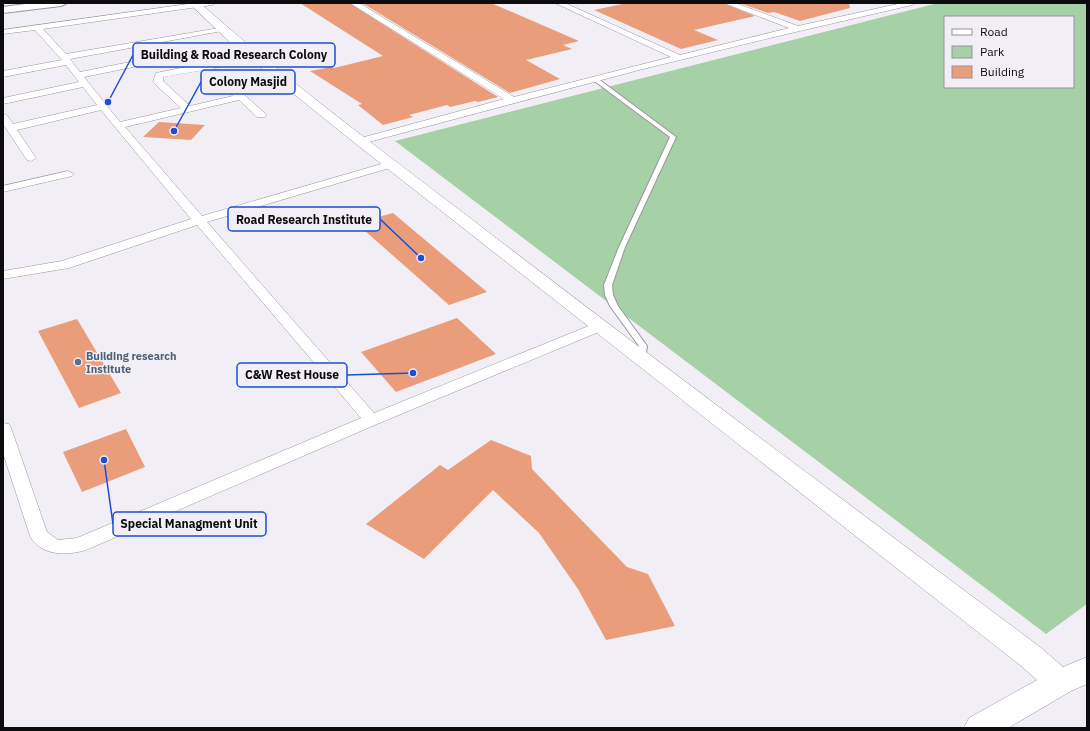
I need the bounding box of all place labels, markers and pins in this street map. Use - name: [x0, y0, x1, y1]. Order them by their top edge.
- callout: Building & Road Research Colony: [133, 43, 335, 67]
- callout: Colony Masjid: [201, 70, 295, 94]
- callout: Road Research Institute: [228, 207, 380, 231]
- place label: Building research Institute: [86, 349, 177, 376]
- marker: Building research Institute: [73, 357, 83, 367]
- callout: C&W Rest House: [237, 363, 347, 387]
- callout: Special Managment Unit: [113, 512, 266, 536]

